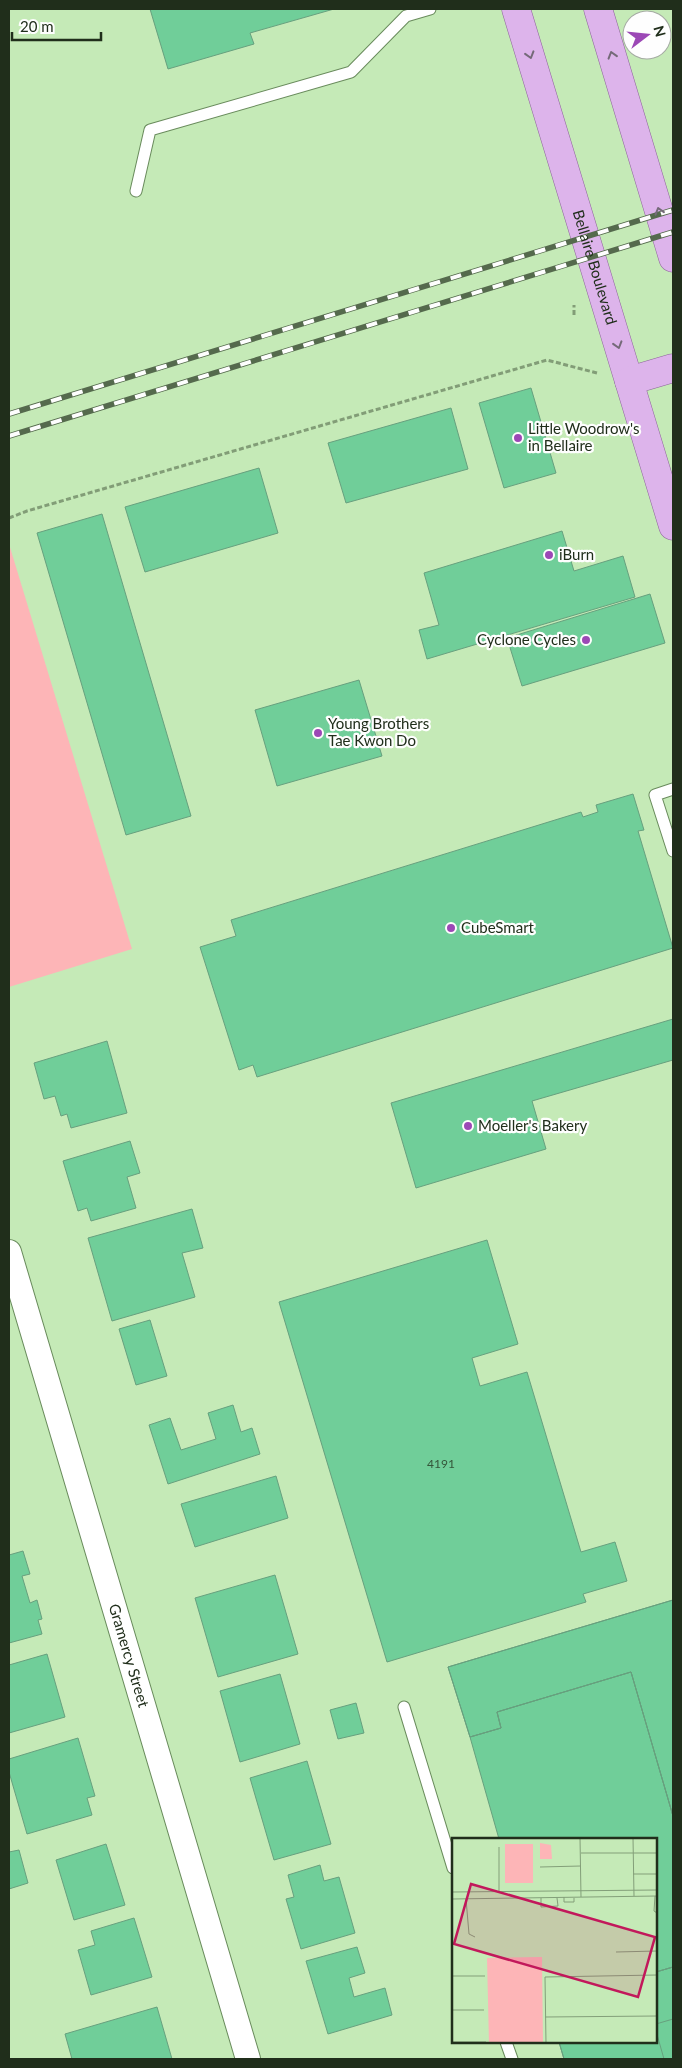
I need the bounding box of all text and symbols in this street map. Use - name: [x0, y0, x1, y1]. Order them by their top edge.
- scale bar: [12, 10, 101, 42]
- north arrow: [622, 10, 672, 60]
- text: 20 m: [20, 17, 54, 35]
- text: N: [650, 24, 670, 39]
- one-way arrow: [525, 51, 535, 59]
- one-way arrow: [608, 52, 618, 60]
- street label: Bellaire Boulevard: [570, 207, 621, 327]
- one-way arrow: [655, 207, 665, 216]
- one-way arrow: [613, 340, 623, 348]
- place label: Little Woodrow's in Bellaire: [528, 419, 640, 454]
- marker: Little Woodrow's in Bellaire: [512, 432, 524, 444]
- place label: iBurn: [559, 545, 594, 563]
- marker: iBurn: [543, 549, 555, 561]
- place label: Cyclone Cycles: [477, 630, 576, 648]
- marker: Cyclone Cycles: [580, 634, 592, 646]
- place label: Young Brothers Tae Kwon Do: [328, 714, 429, 749]
- marker: Young Brothers Tae Kwon Do: [312, 727, 324, 739]
- place label: CubeSmart: [461, 918, 535, 936]
- marker: CubeSmart: [445, 922, 457, 934]
- place label: Moeller's Bakery: [478, 1116, 587, 1134]
- marker: Moeller's Bakery: [462, 1120, 474, 1132]
- house number: 4191: [427, 1456, 455, 1471]
- street label: Gramercy Street: [106, 1602, 154, 1710]
- inset map: [452, 1838, 657, 2043]

